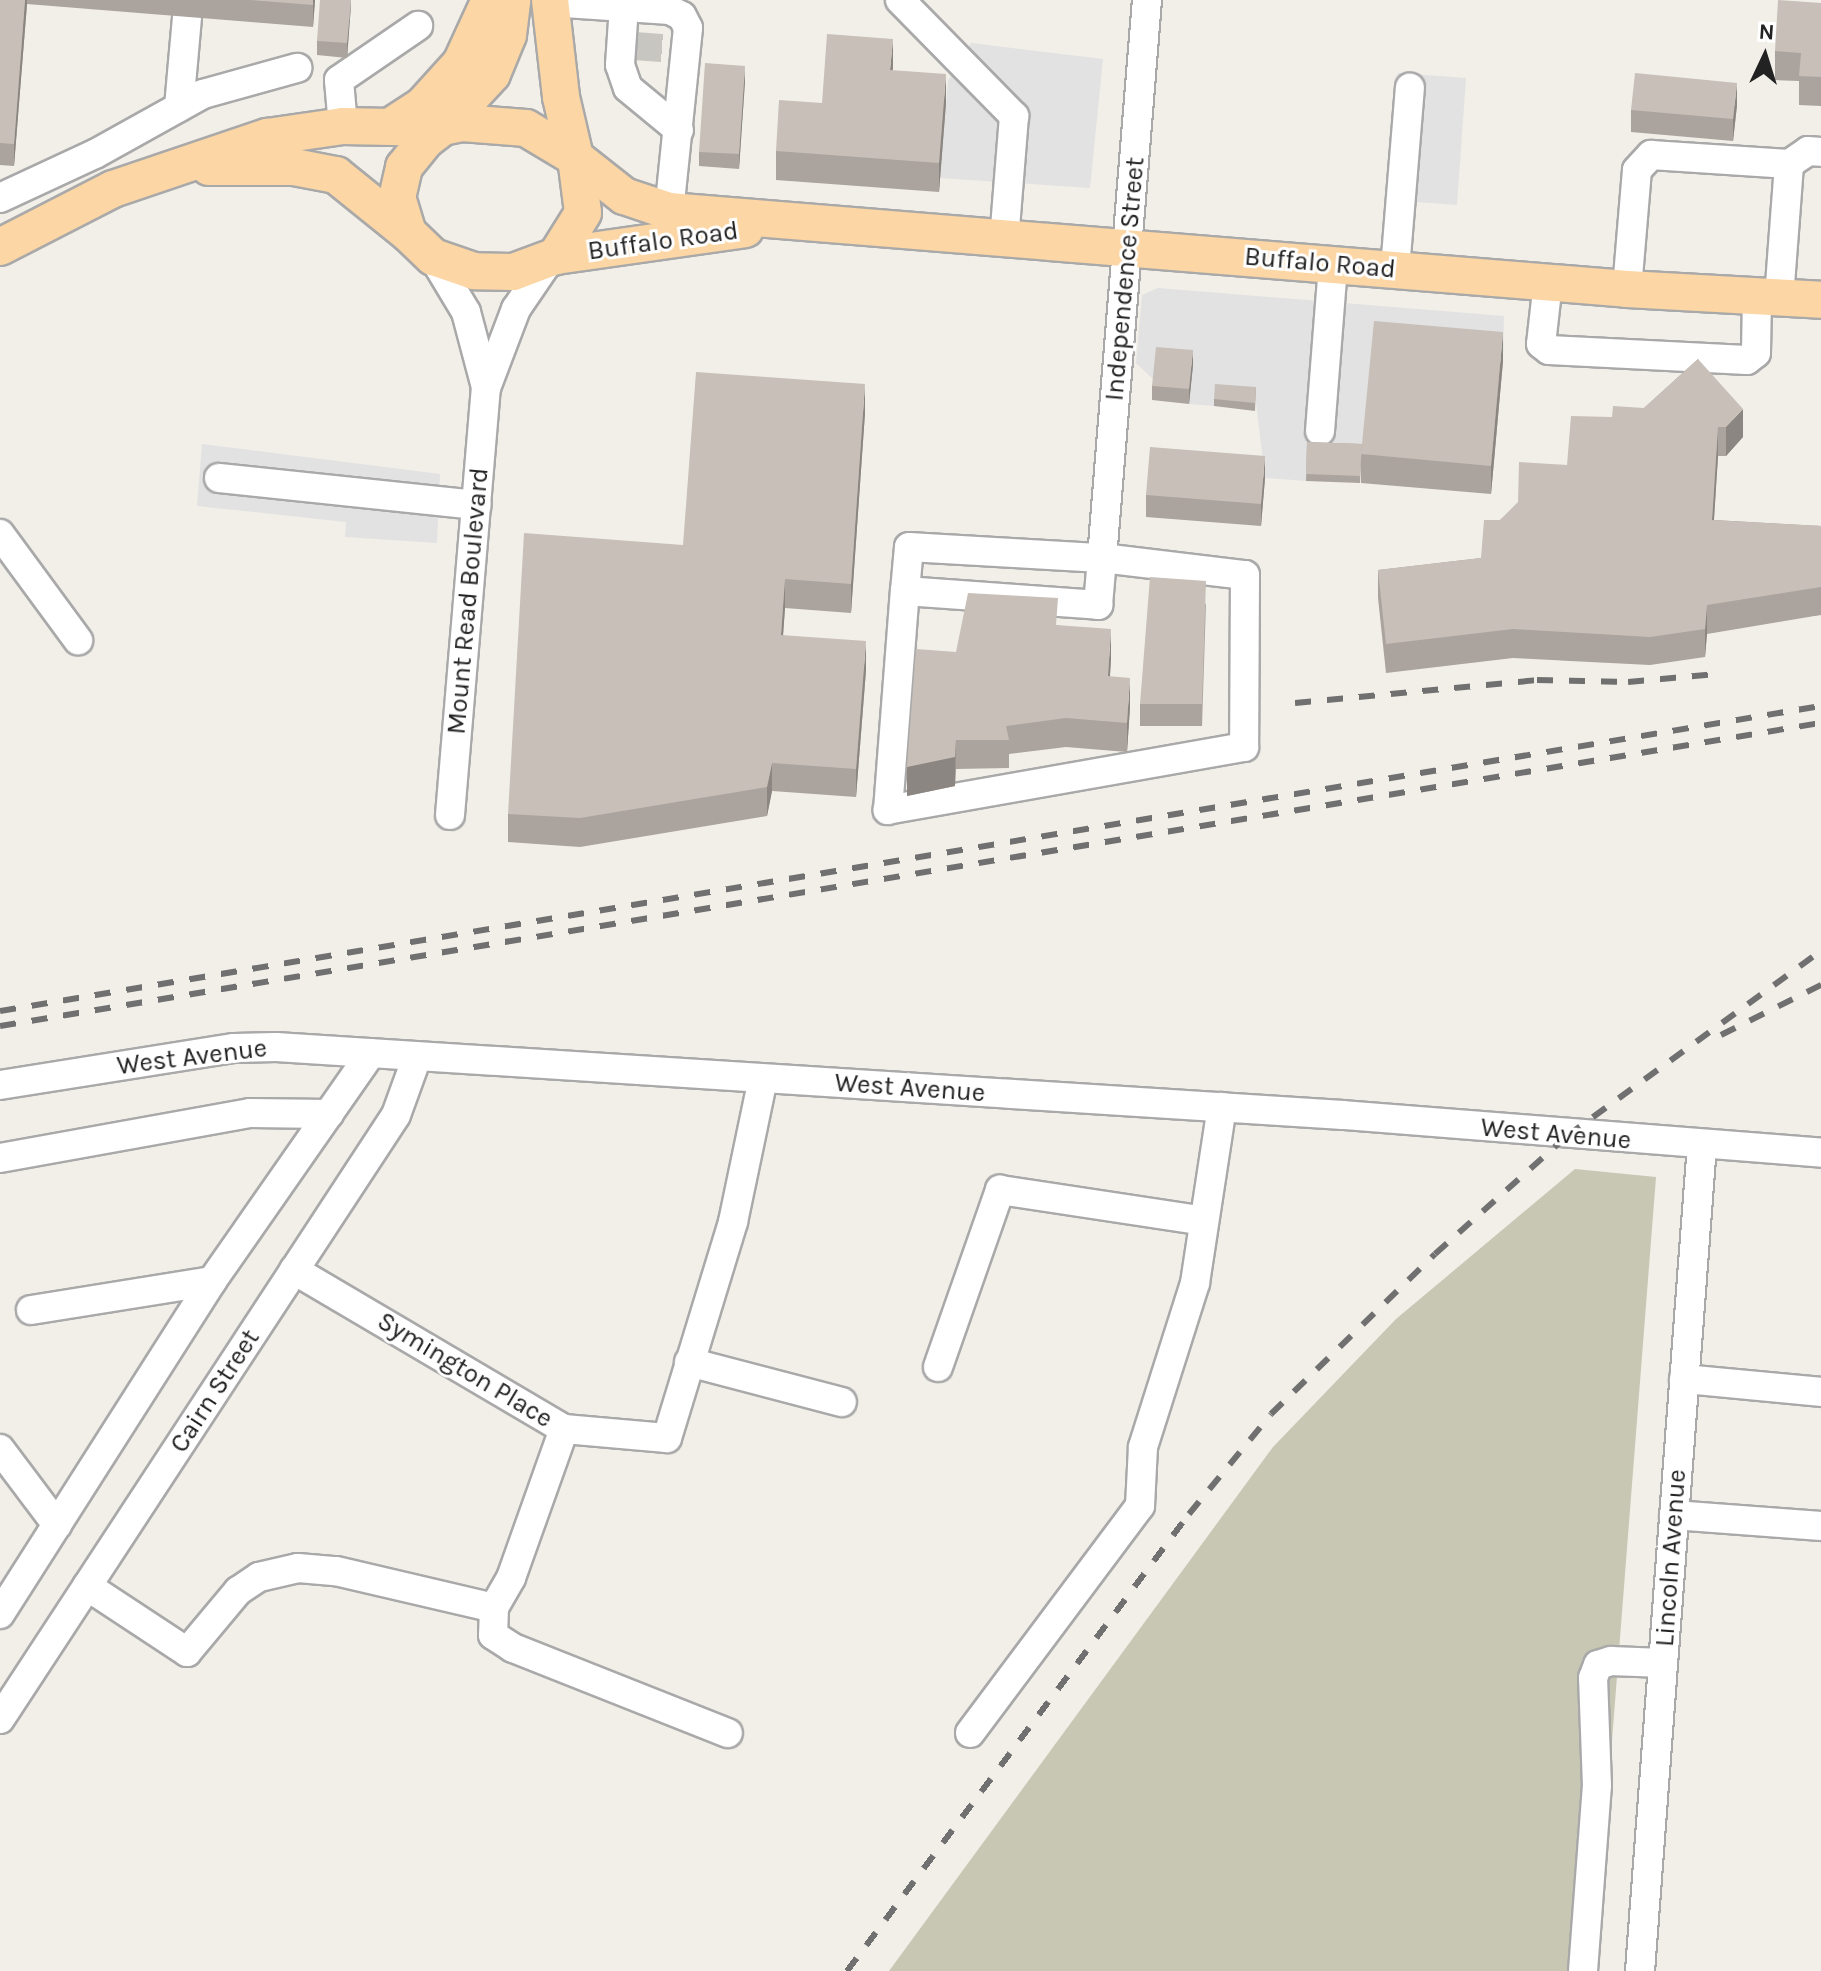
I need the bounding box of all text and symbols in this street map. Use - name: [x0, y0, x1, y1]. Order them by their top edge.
- north arrow: [1725, 16, 1805, 96]
- text: N: [1758, 19, 1775, 46]
- street label: Independence Street: [1099, 156, 1151, 402]
- street label: Buffalo Road: [586, 215, 740, 267]
- street label: Buffalo Road: [1243, 241, 1397, 285]
- street label: Mount Read Boulevard: [441, 466, 495, 736]
- street label: West Avenue: [115, 1032, 269, 1082]
- street label: West Avenue: [834, 1067, 986, 1109]
- street label: West Avenue: [1479, 1112, 1633, 1156]
- street label: Symington Place: [372, 1305, 558, 1435]
- street label: Cairn Street: [164, 1324, 266, 1458]
- street label: Lincoln Avenue: [1649, 1468, 1693, 1648]

